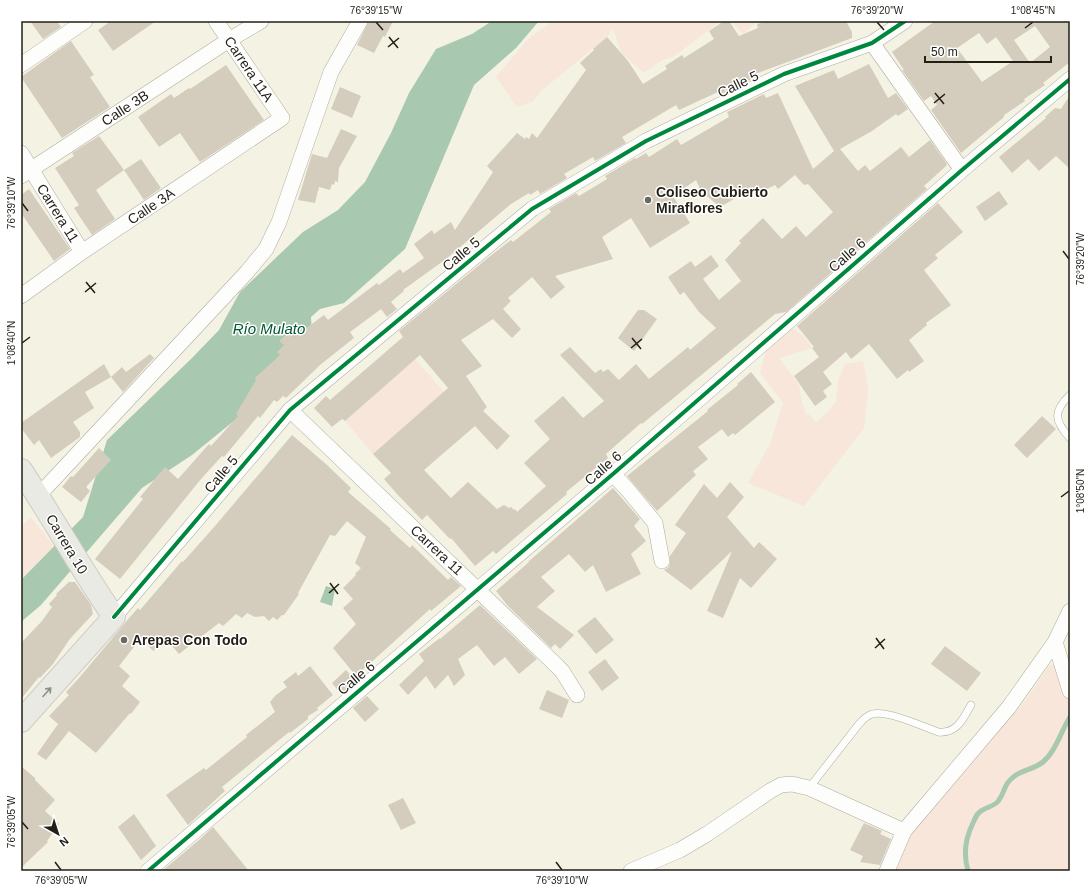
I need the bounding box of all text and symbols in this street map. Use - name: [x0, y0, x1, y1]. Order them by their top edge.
- text: 76°39'15"W: [350, 5, 403, 16]
- text: 76°39'20"W: [851, 5, 904, 16]
- text: 1°08'45"N: [1011, 5, 1055, 16]
- street label: Carrera 11A: [221, 33, 277, 105]
- scale bar: [925, 38, 1051, 64]
- text: 50 m: [931, 45, 958, 59]
- street label: Calle 5: [715, 67, 761, 101]
- street label: Calle 3B: [98, 87, 152, 129]
- text: 76°39'10"W: [6, 176, 17, 229]
- street label: Carrera 11: [34, 181, 82, 245]
- street label: Calle 3A: [125, 184, 178, 227]
- place label: Coliseo Cubierto Miraflores: [656, 184, 768, 216]
- marker: Coliseo Cubierto Miraflores: [643, 195, 653, 205]
- text: 76°39'20"W: [1075, 232, 1086, 285]
- street label: Calle 5: [439, 234, 483, 274]
- street label: Calle 6: [825, 235, 869, 275]
- water label: Río Mulato: [233, 320, 305, 337]
- text: 1°08'40"N: [6, 321, 17, 365]
- street label: Calle 6: [581, 448, 625, 488]
- street label: Calle 5: [201, 452, 241, 496]
- text: 1°08'50"N: [1075, 469, 1086, 513]
- street label: Carrera 10: [43, 511, 91, 577]
- street label: Carrera 11: [407, 522, 467, 578]
- place label: Arepas Con Todo: [132, 632, 248, 648]
- marker: Arepas Con Todo: [119, 635, 129, 645]
- street label: Calle 6: [334, 658, 378, 698]
- one-way arrow: [42, 687, 51, 697]
- text: 76°39'05"W: [6, 795, 17, 848]
- north arrow: [38, 814, 78, 854]
- text: N: [57, 835, 71, 849]
- text: 76°39'05"W: [35, 875, 88, 886]
- text: 76°39'10"W: [536, 875, 589, 886]

